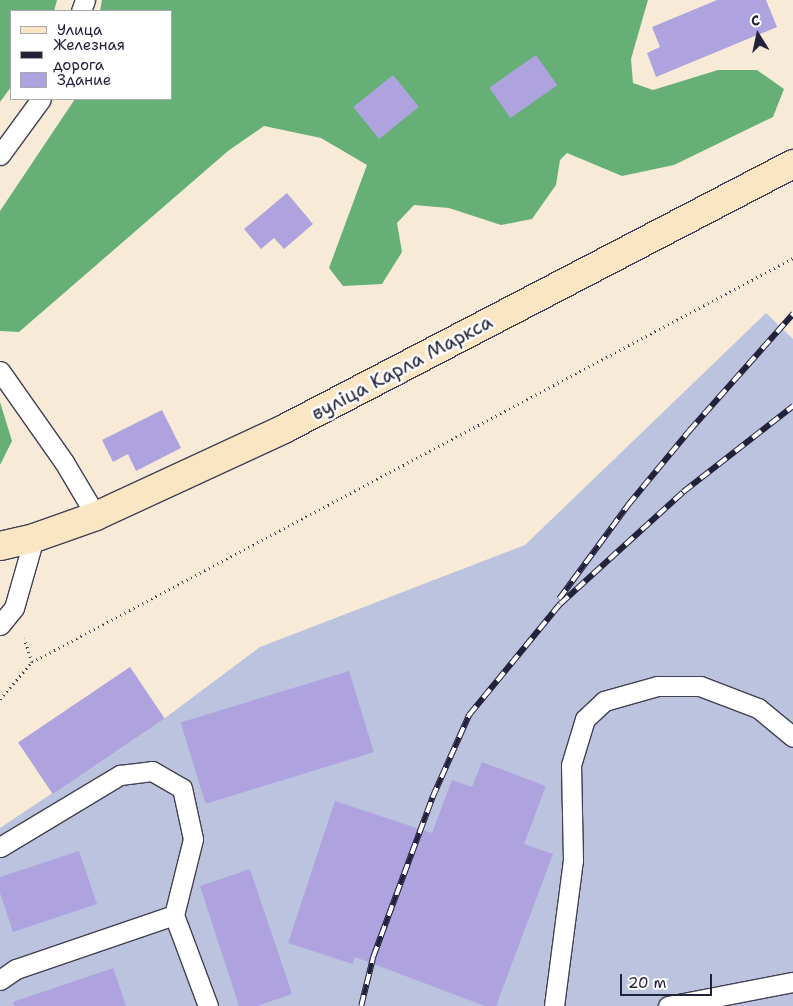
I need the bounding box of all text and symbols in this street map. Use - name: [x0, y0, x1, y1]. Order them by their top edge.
- legend: [10, 10, 172, 100]
- north arrow: [733, 10, 783, 60]
- text: С: [750, 11, 761, 30]
- text: Улица: [57, 20, 102, 40]
- text: Железная дорога: [53, 35, 125, 75]
- text: Здание: [57, 70, 111, 90]
- street label: вуліца Карла Маркса: [308, 311, 496, 425]
- scale bar: [623, 964, 716, 996]
- text: 20 m: [628, 973, 667, 993]

